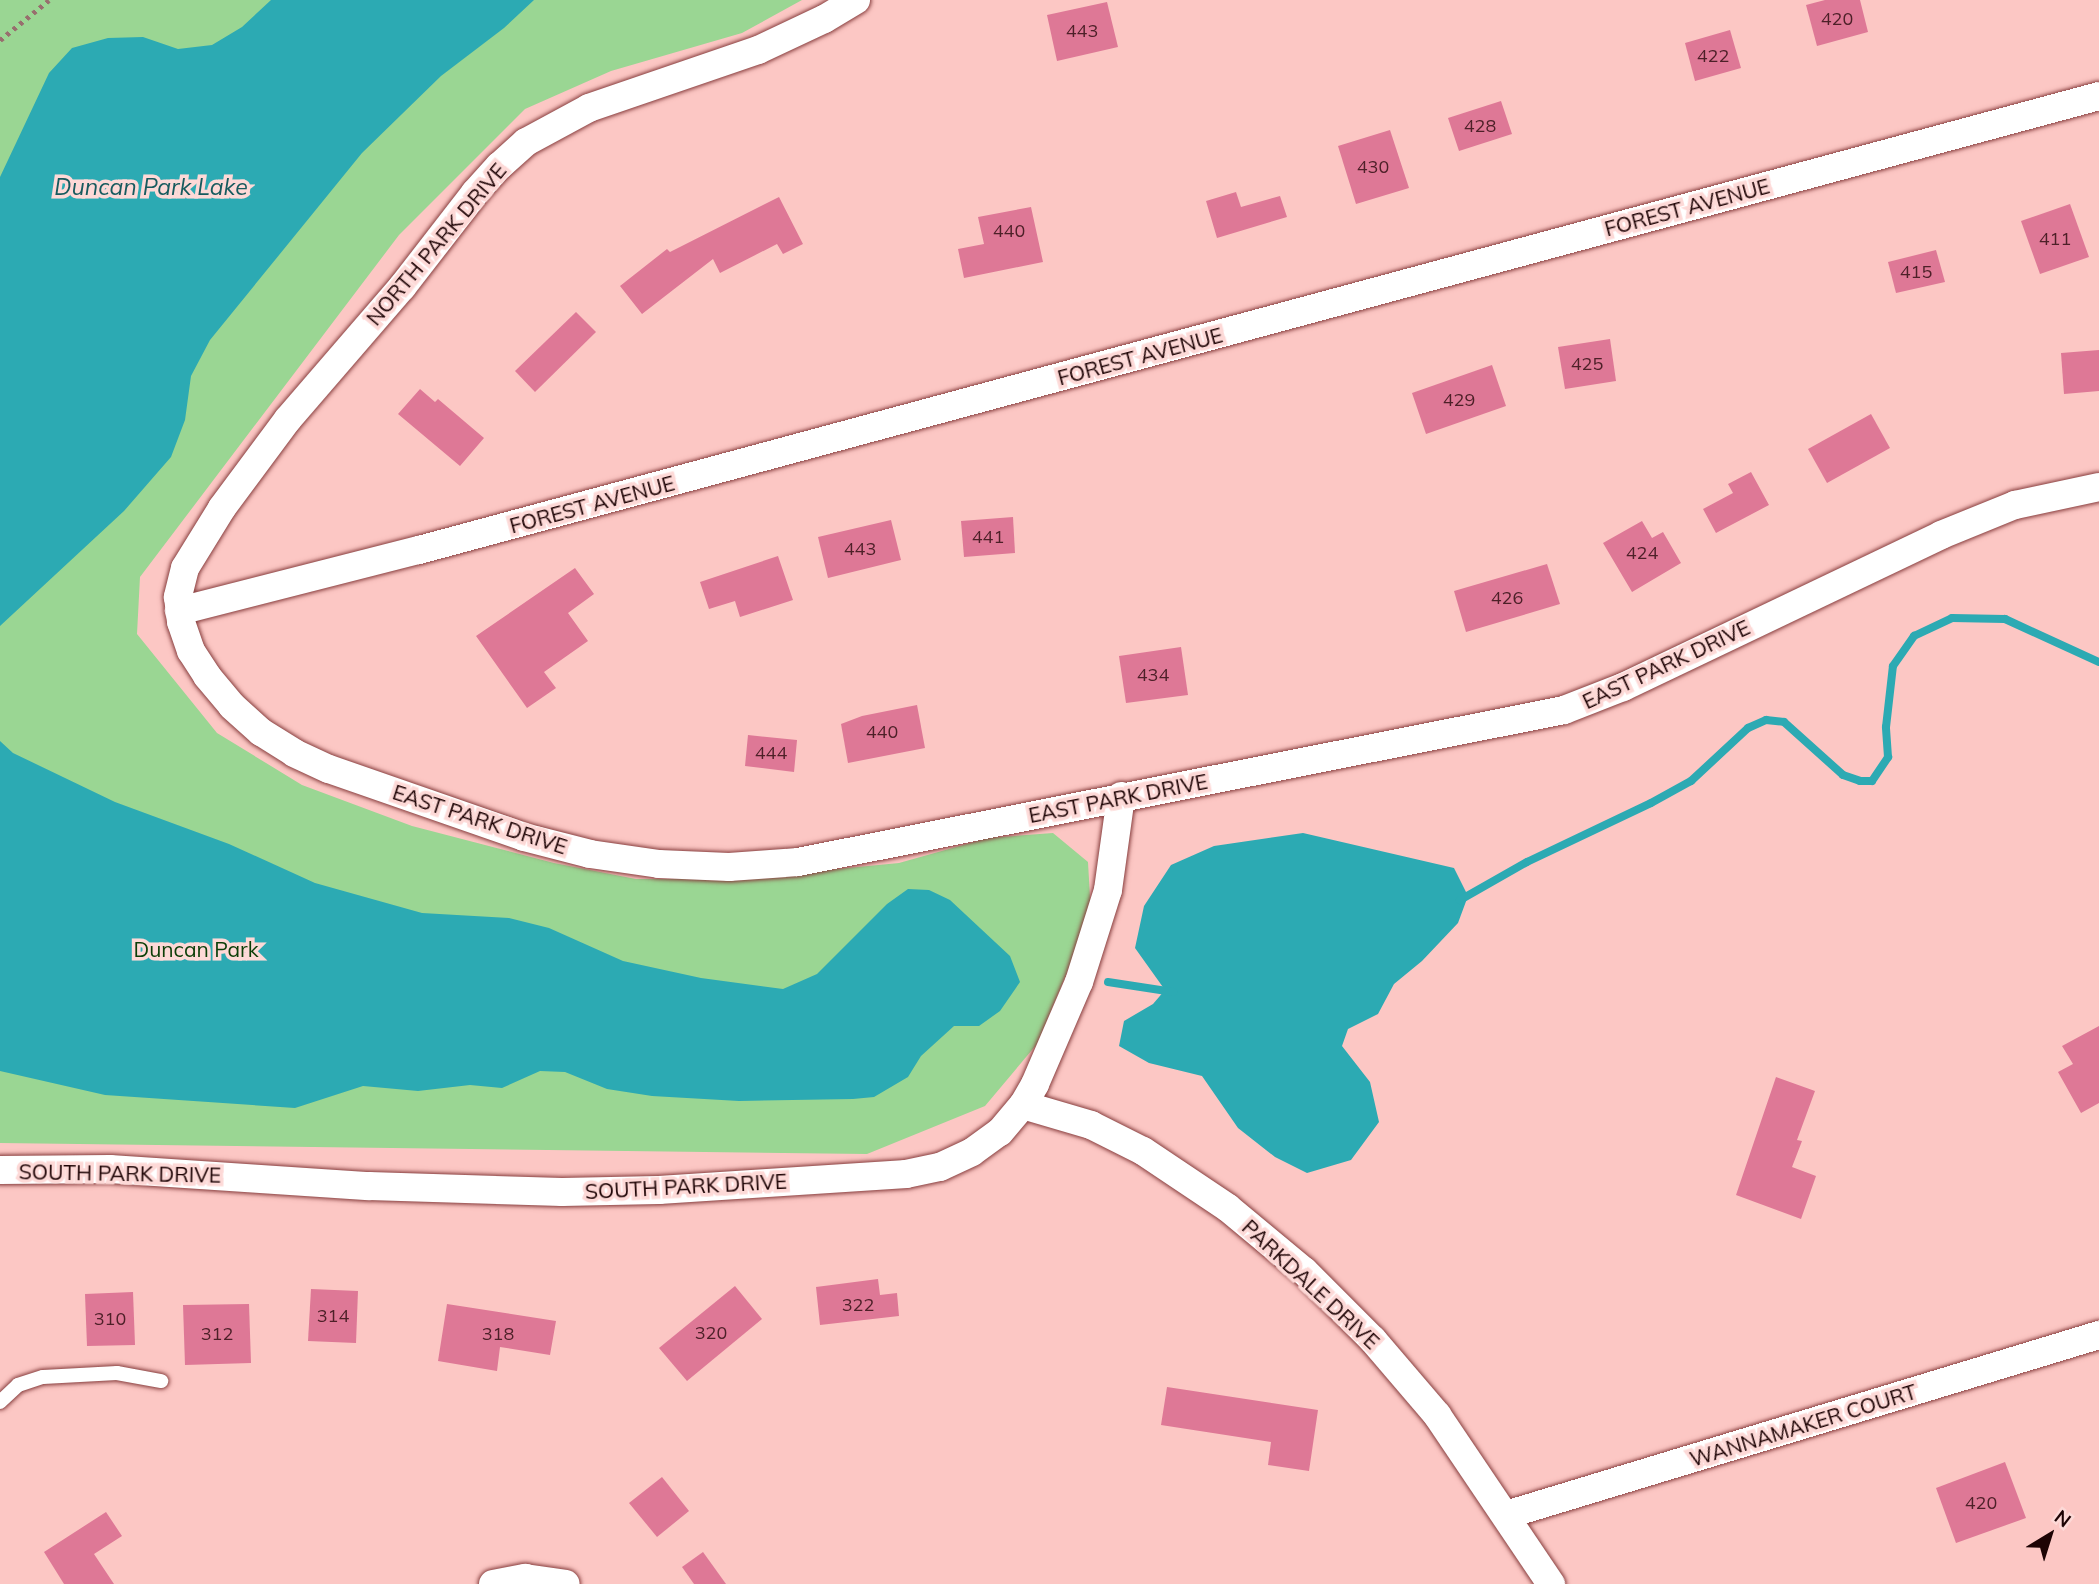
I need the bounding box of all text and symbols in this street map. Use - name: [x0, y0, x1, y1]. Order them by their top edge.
- house number: 420: [1821, 8, 1853, 30]
- house number: 443: [1066, 20, 1098, 42]
- house number: 422: [1697, 45, 1729, 67]
- house number: 428: [1464, 115, 1496, 137]
- house number: 430: [1357, 156, 1389, 178]
- street label: NORTH PARK DRIVE: [361, 158, 511, 330]
- water label: Duncan Park Lake: [54, 173, 248, 201]
- street label: FOREST AVENUE: [1602, 173, 1772, 241]
- house number: 440: [993, 220, 1025, 242]
- house number: 411: [2039, 228, 2071, 250]
- house number: 415: [1900, 261, 1932, 283]
- street label: FOREST AVENUE: [1055, 322, 1225, 390]
- house number: 425: [1571, 353, 1603, 375]
- house number: 429: [1443, 389, 1475, 411]
- street label: FOREST AVENUE: [507, 470, 677, 538]
- house number: 441: [972, 526, 1004, 548]
- house number: 443: [844, 538, 876, 560]
- house number: 424: [1626, 542, 1658, 564]
- house number: 426: [1491, 587, 1523, 609]
- street label: EAST PARK DRIVE: [1578, 614, 1754, 714]
- house number: 434: [1137, 664, 1169, 686]
- house number: 440: [866, 721, 898, 743]
- house number: 444: [755, 742, 787, 764]
- street label: EAST PARK DRIVE: [1026, 768, 1210, 828]
- street label: EAST PARK DRIVE: [390, 779, 570, 859]
- park label: Duncan Park: [133, 936, 259, 962]
- street label: SOUTH PARK DRIVE: [19, 1159, 221, 1187]
- street label: SOUTH PARK DRIVE: [584, 1168, 788, 1204]
- street label: PARKDALE DRIVE: [1237, 1214, 1385, 1354]
- house number: 322: [842, 1294, 874, 1316]
- house number: 314: [317, 1305, 349, 1327]
- house number: 310: [94, 1308, 126, 1330]
- house number: 320: [695, 1322, 727, 1344]
- house number: 312: [201, 1323, 233, 1345]
- house number: 318: [482, 1323, 514, 1345]
- street label: WANNAMAKER COURT: [1687, 1378, 1919, 1472]
- house number: 420: [1965, 1492, 1997, 1514]
- north arrow: [2015, 1500, 2085, 1570]
- text: N: [2050, 1505, 2076, 1532]

